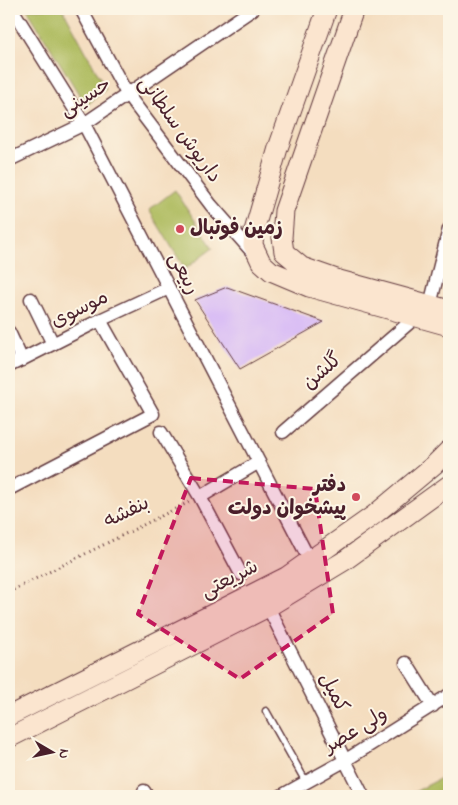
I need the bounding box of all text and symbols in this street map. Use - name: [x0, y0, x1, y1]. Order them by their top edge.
- street label: حسینی: [55, 71, 117, 125]
- street label: داریوش سلطانی: [130, 71, 228, 189]
- place label: زمین فوتبال: [190, 215, 283, 244]
- marker: زمین فوتبال: [174, 223, 186, 235]
- street label: ربیعی: [160, 248, 206, 300]
- street label: موسوی: [46, 284, 114, 336]
- street label: گلشن: [297, 346, 349, 398]
- place label: دفتر پیشخوان دولت: [228, 472, 346, 524]
- street label: بنفشه: [99, 490, 155, 536]
- marker: دفتر پیشخوان دولت: [350, 491, 362, 503]
- street label: شریعتی: [196, 553, 264, 607]
- street label: کمیل: [311, 668, 355, 718]
- street label: ولی عصر: [317, 700, 394, 763]
- north arrow: [28, 728, 78, 778]
- text: N: [52, 747, 74, 760]

